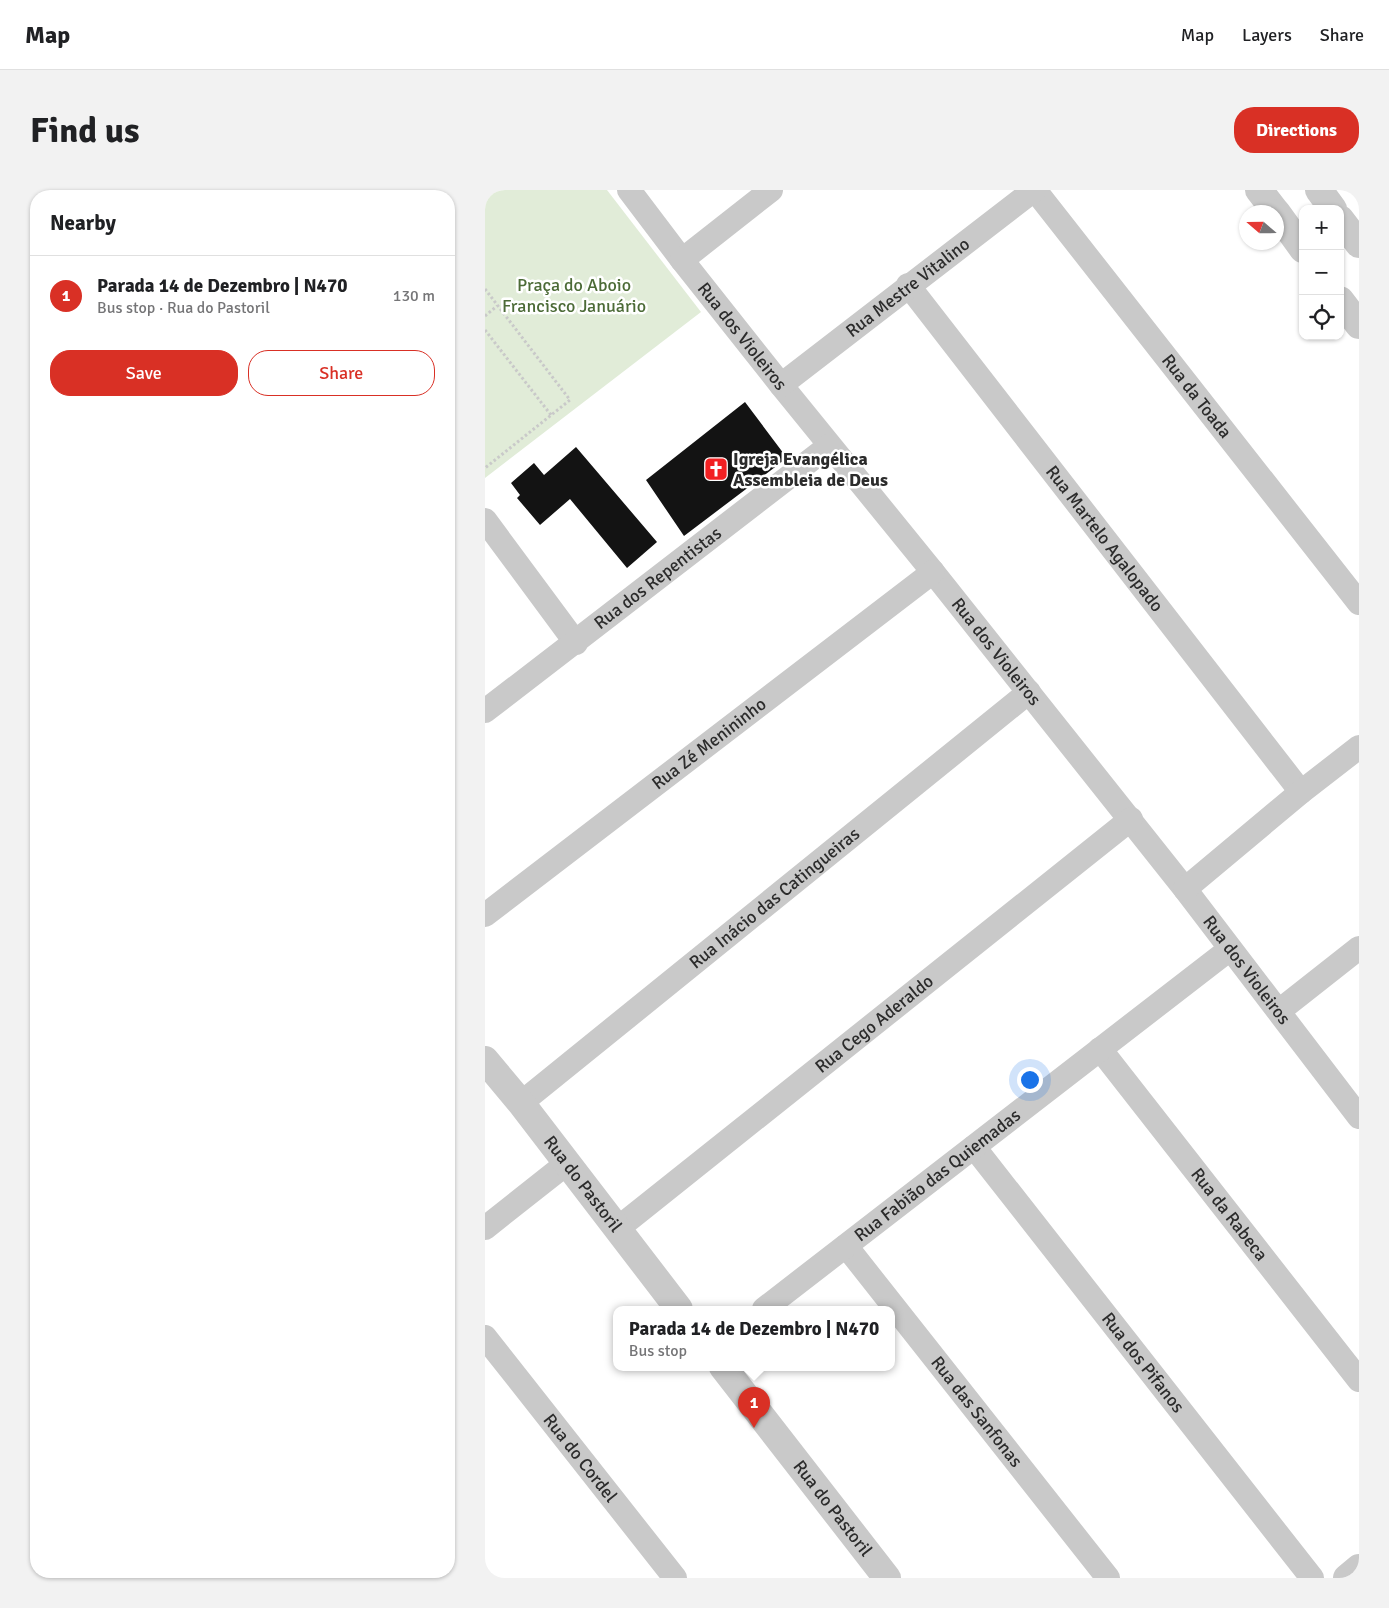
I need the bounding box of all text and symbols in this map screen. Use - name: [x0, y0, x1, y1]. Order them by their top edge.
- text: Map: [25, 20, 70, 50]
- text: Map: [1181, 24, 1214, 46]
- text: Layers: [1242, 24, 1292, 46]
- text: Share: [1320, 24, 1364, 46]
- button: Directions: [1234, 107, 1359, 153]
- text: Find us: [30, 109, 140, 152]
- north arrow: [1239, 205, 1284, 250]
- map controls: [1299, 205, 1344, 340]
- button: +: [1299, 205, 1344, 250]
- text: Nearby: [50, 210, 116, 236]
- street label: Rua Mestre Vitalino: [841, 233, 974, 342]
- button: −: [1299, 250, 1344, 295]
- text: Parada 14 de Dezembro | N470: [97, 274, 347, 298]
- park label: Praça do Aboio Francisco Januário: [502, 274, 646, 317]
- street label: Rua dos Violeiros: [693, 278, 792, 395]
- text: 1: [62, 286, 70, 306]
- text: 130 m: [393, 286, 435, 306]
- button: locate: [1299, 295, 1344, 340]
- text: Bus stop · Rua do Pastoril: [97, 298, 270, 318]
- button: Save: [50, 350, 238, 396]
- button: Share: [248, 350, 435, 396]
- street label: Rua da Toada: [1157, 350, 1236, 442]
- place label: Igreja Evangélica Assembleia de Deus: [733, 448, 888, 491]
- church icon: Igreja Evangélica Assembleia de Deus: [703, 456, 729, 482]
- street label: Rua Martelo Agalopado: [1041, 461, 1168, 616]
- street label: Rua dos Repentistas: [590, 522, 726, 634]
- street label: Rua dos Violeiros: [947, 593, 1046, 710]
- street label: Rua Zé Menininho: [647, 693, 770, 794]
- street label: Rua Inácio das Catingueiras: [685, 822, 864, 973]
- street label: Rua dos Violeiros: [1198, 911, 1295, 1029]
- street label: Rua Cego Aderaldo: [811, 970, 938, 1078]
- your location: [1017, 1067, 1043, 1093]
- street label: Rua Fabião das Quiemadas: [850, 1104, 1025, 1246]
- street label: Rua do Pastoril: [539, 1131, 627, 1237]
- street label: Rua da Rabeca: [1186, 1163, 1273, 1265]
- popup: [613, 1306, 895, 1371]
- street label: Rua dos Pifanos: [1097, 1308, 1189, 1417]
- text: Parada 14 de Dezembro | N470: [629, 1317, 879, 1341]
- text: Bus stop: [629, 1341, 687, 1361]
- street label: Rua das Sanfonas: [926, 1352, 1027, 1472]
- pin: 1: [738, 1387, 770, 1428]
- street label: Rua do Cordel: [539, 1409, 622, 1507]
- street label: Rua do Pastoril: [789, 1456, 877, 1561]

